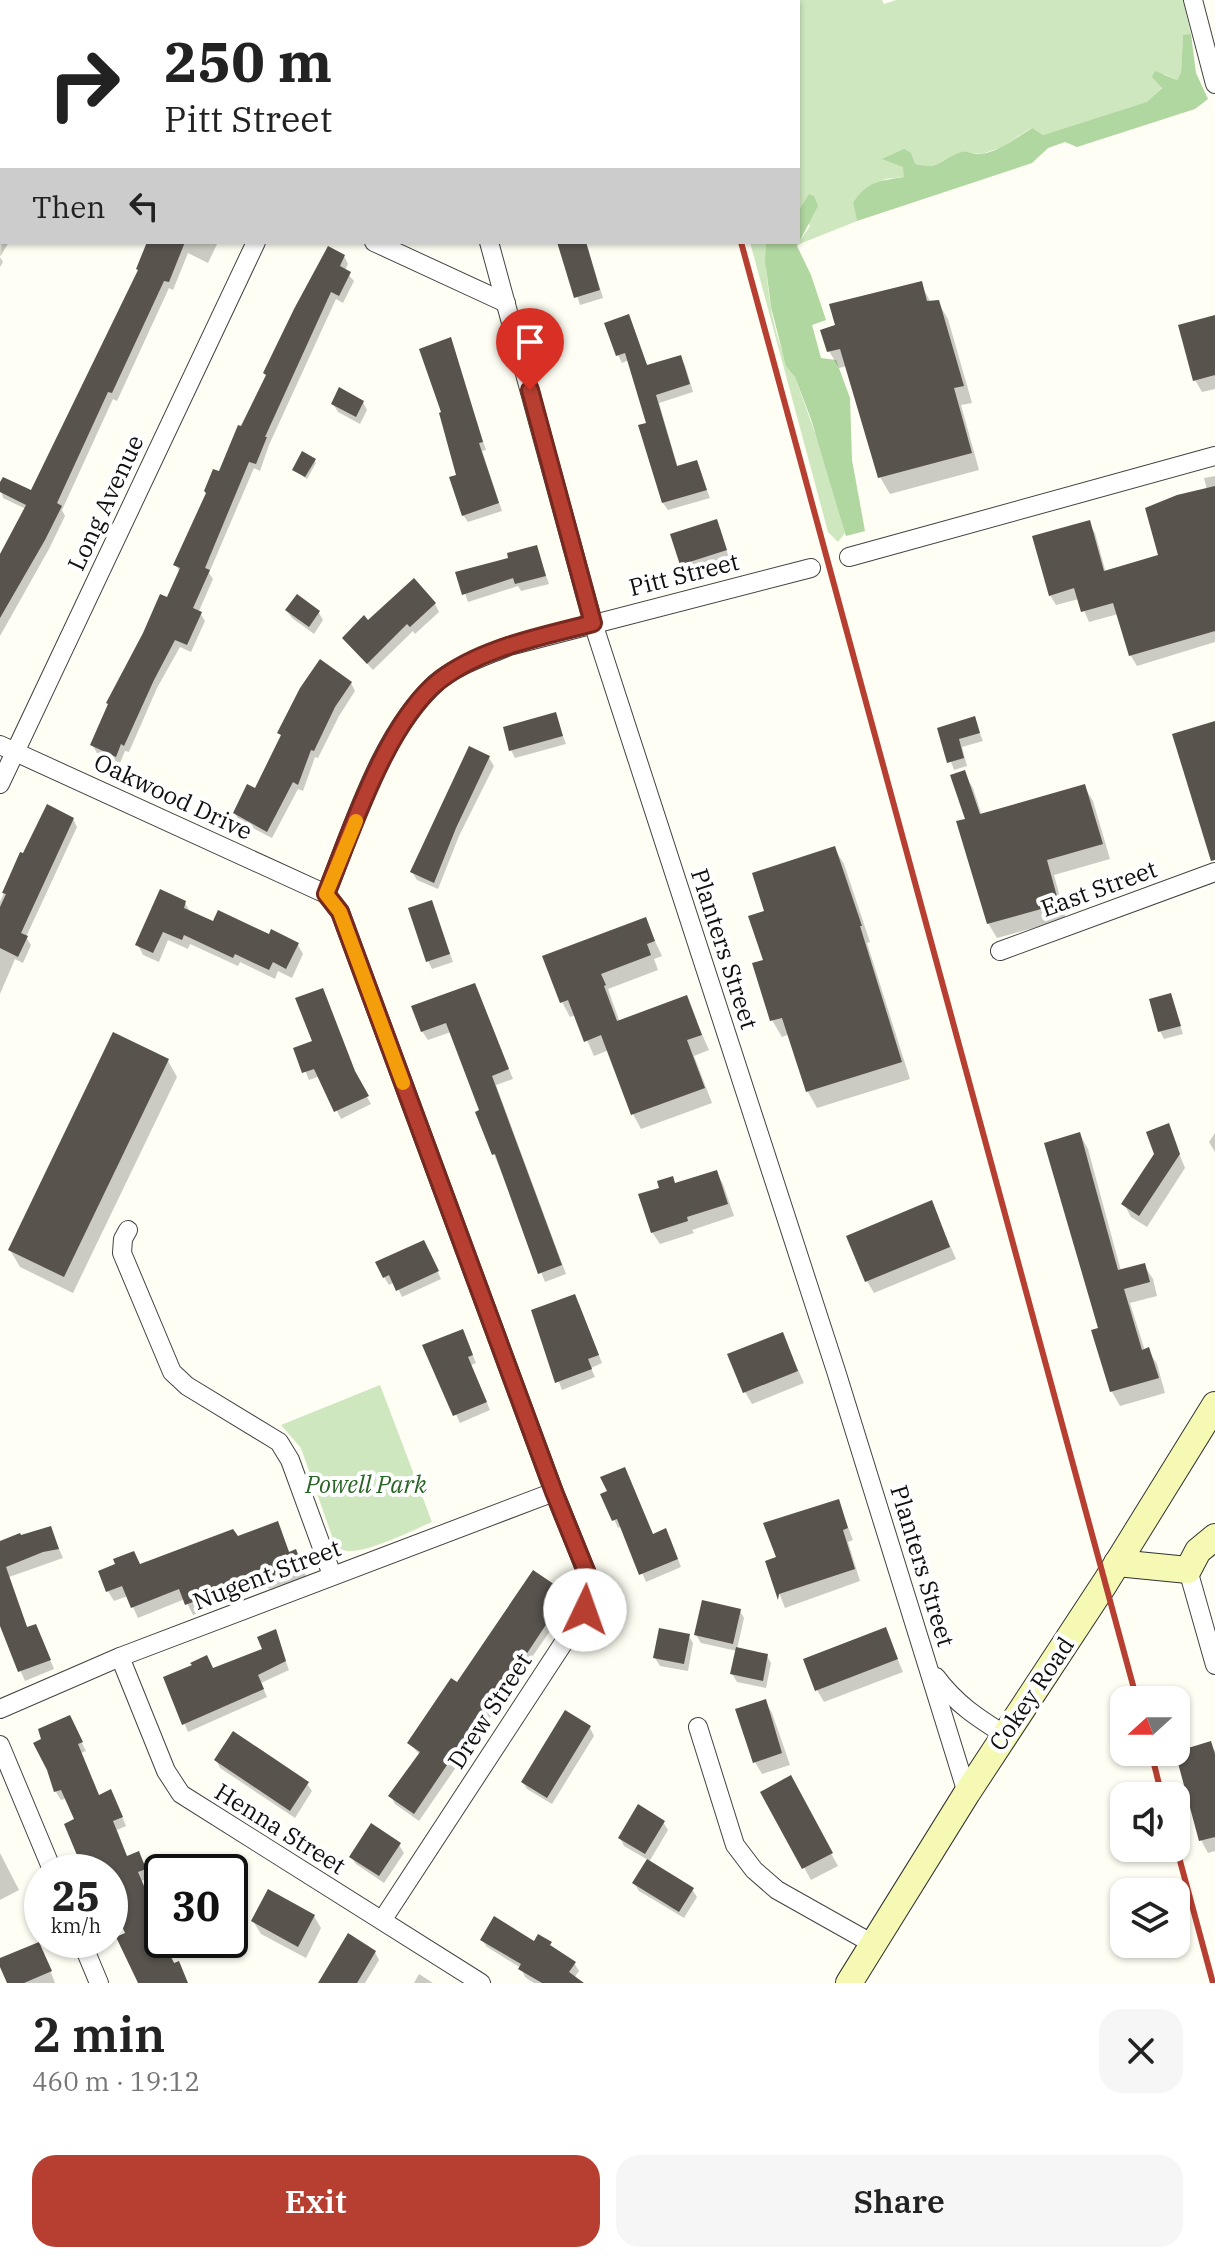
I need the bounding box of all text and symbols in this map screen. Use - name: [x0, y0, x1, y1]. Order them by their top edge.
- text: 250 m: [164, 25, 332, 97]
- icon: right: [32, 32, 136, 136]
- text: Pitt Street: [164, 95, 332, 142]
- icon: left: [122, 184, 166, 228]
- text: Then: [32, 187, 106, 226]
- pin: [496, 308, 564, 390]
- icon: arrive: [508, 320, 552, 364]
- street label: Long Avenue: [60, 430, 150, 576]
- street label: Pitt Street: [625, 545, 742, 603]
- street label: Oakwood Drive: [89, 745, 258, 847]
- street label: East Street: [1036, 852, 1161, 924]
- street label: Planters Street: [684, 864, 766, 1033]
- park label: Powell Park: [304, 1468, 427, 1500]
- street label: Planters Street: [883, 1481, 963, 1650]
- street label: Nugent Street: [188, 1531, 345, 1617]
- position arrow: [543, 1568, 627, 1652]
- street label: Cokey Road: [981, 1630, 1081, 1757]
- street label: Drew Street: [440, 1646, 539, 1775]
- north arrow: [1110, 1686, 1190, 1766]
- map controls: [1110, 1686, 1190, 1958]
- street label: Henna Street: [209, 1775, 352, 1881]
- button: sound: [1110, 1782, 1190, 1862]
- speed limit sign: 30: [144, 1854, 248, 1958]
- text: 25: [52, 1870, 100, 1922]
- button: layers: [1110, 1878, 1190, 1958]
- text: km/h: [51, 1912, 101, 1939]
- text: 2 min: [32, 2003, 165, 2065]
- button: close: [1099, 2009, 1183, 2093]
- text: 460 m · 19:12: [32, 2064, 200, 2098]
- button: Exit: [32, 2155, 600, 2247]
- button: Share: [616, 2155, 1183, 2247]

